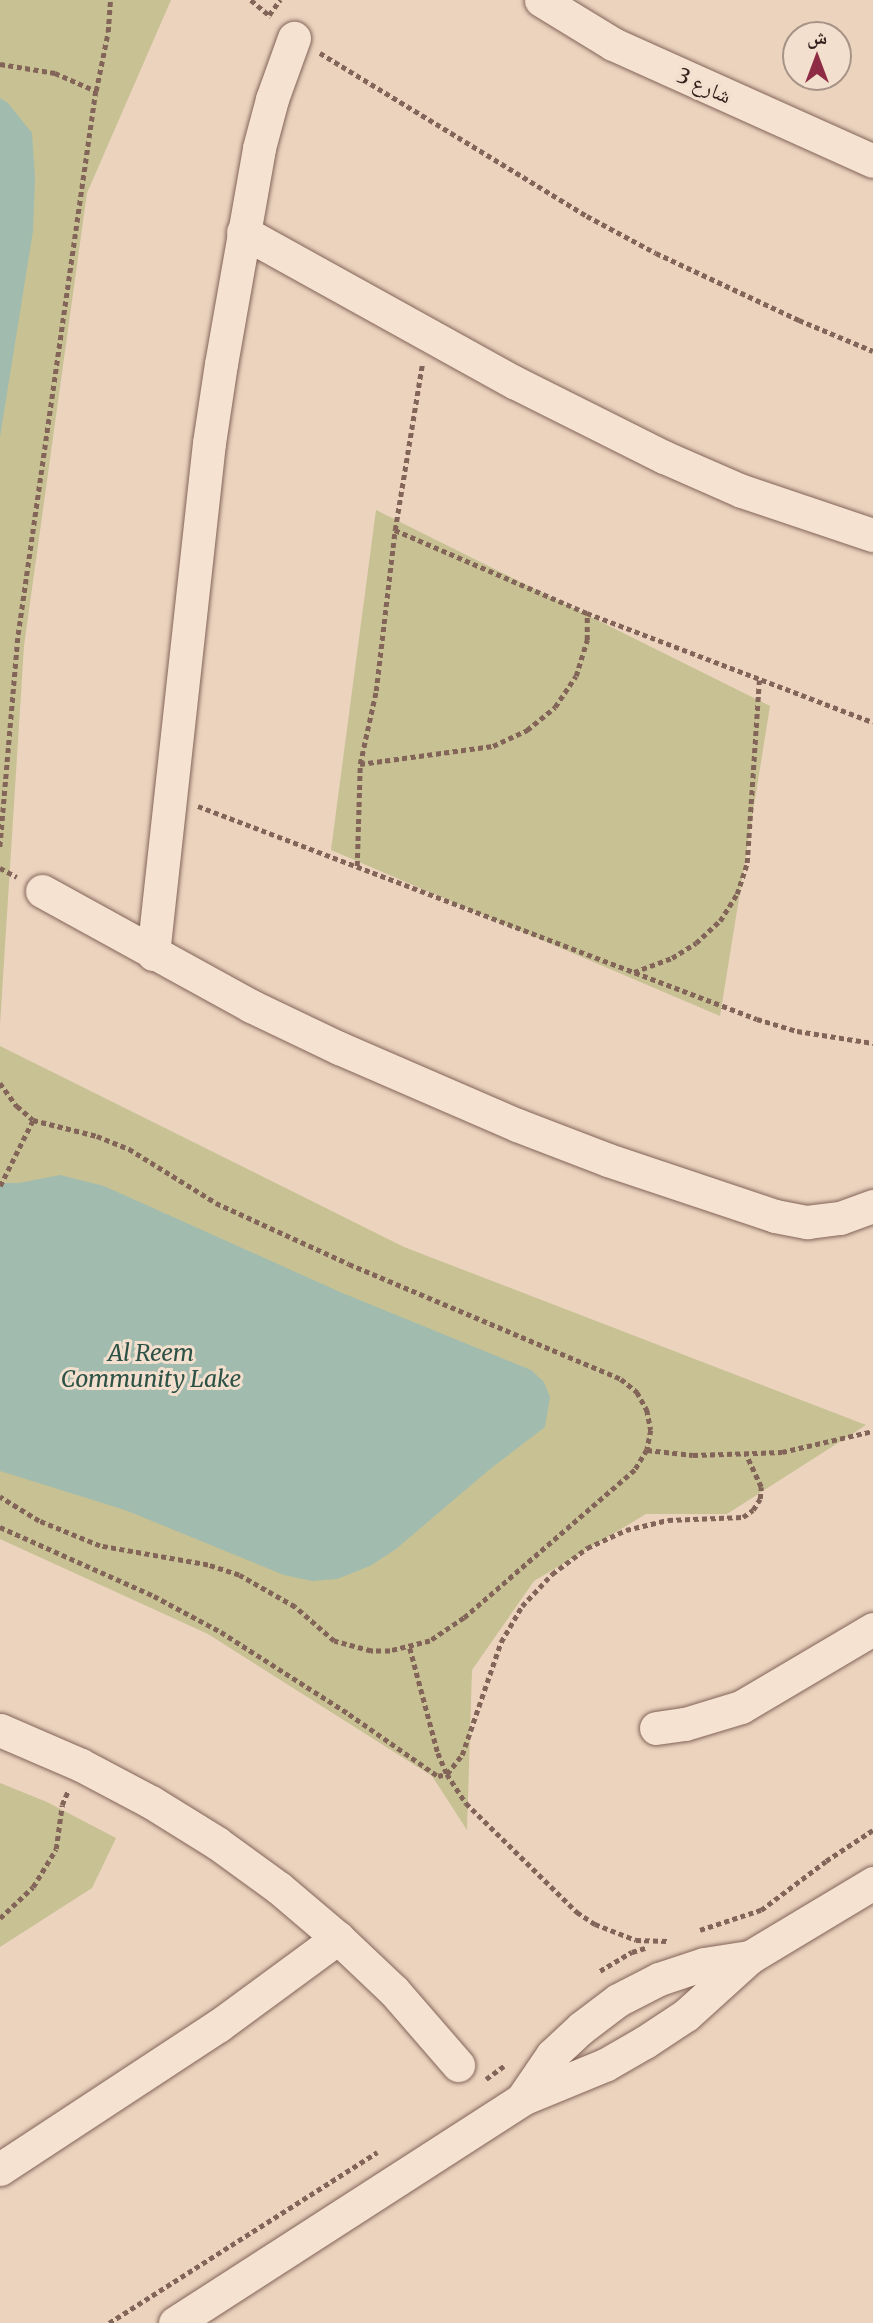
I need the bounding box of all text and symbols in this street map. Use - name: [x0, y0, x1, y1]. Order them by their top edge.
- north arrow: [782, 21, 852, 91]
- text: ش: [807, 25, 827, 49]
- street label: شارع 3: [673, 63, 735, 109]
- water label: Al Reem Community Lake: [61, 1339, 241, 1393]

